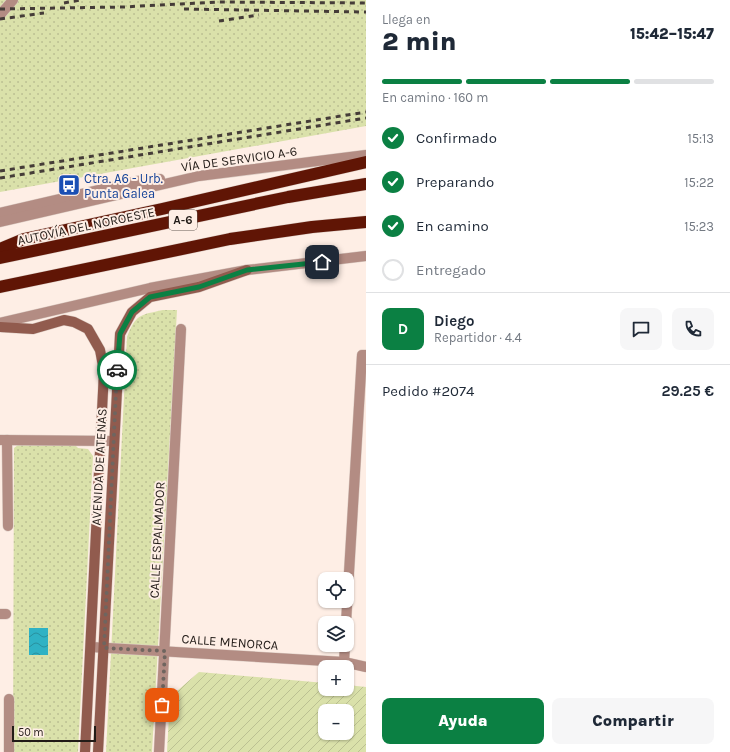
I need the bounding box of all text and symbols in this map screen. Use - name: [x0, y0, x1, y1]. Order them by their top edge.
- text: Llega en: [382, 12, 431, 27]
- text: 15:42–15:47: [630, 25, 714, 43]
- text: 2 min: [382, 26, 457, 57]
- text: En camino · 160 m: [382, 90, 488, 105]
- icon: check: [382, 127, 404, 149]
- text: Confirmado: [416, 129, 497, 147]
- text: 15:13: [687, 131, 714, 146]
- street label: VÍA DE SERVICIO A-6: [180, 141, 298, 175]
- place label: Ctra. A6 - Urb. Punta Galea: [84, 171, 163, 201]
- icon: check: [382, 171, 404, 193]
- bus stop icon: Ctra. A6 - Urb. Punta Galea: [56, 172, 82, 198]
- text: Preparando: [416, 173, 494, 191]
- text: 15:22: [684, 175, 714, 190]
- street label: AUTOVÍA DEL NOROESTE: [16, 202, 156, 248]
- road number: A-6: [169, 210, 197, 230]
- icon: check: [382, 215, 404, 237]
- text: En camino: [416, 217, 489, 235]
- text: 15:23: [684, 219, 714, 234]
- pin: [305, 245, 339, 279]
- icon: home: [311, 251, 333, 273]
- text: Entregado: [416, 261, 486, 279]
- button: chat: [620, 308, 662, 350]
- button: phone: [672, 308, 714, 350]
- text: Diego: [434, 312, 474, 330]
- text: D: [398, 320, 408, 338]
- text: Repartidor · 4.4: [434, 330, 522, 345]
- courier: [97, 350, 137, 390]
- icon: car: [106, 359, 128, 381]
- text: Pedido #2074: [382, 382, 474, 400]
- text: 29.25 €: [661, 382, 714, 400]
- street label: AVENIDA DE ATENAS: [88, 408, 110, 526]
- street label: CALLE ESPALMADOR: [146, 481, 168, 599]
- map controls: [318, 572, 354, 740]
- button: locate: [318, 572, 354, 608]
- button: layers: [318, 616, 354, 652]
- street label: CALLE MENORCA: [181, 631, 279, 653]
- button: +: [318, 660, 354, 696]
- pin: [145, 688, 179, 722]
- icon: bag: [151, 694, 173, 716]
- button: Ayuda: [382, 698, 544, 744]
- button: Compartir: [552, 698, 714, 744]
- button: −: [318, 704, 354, 740]
- scale bar: [12, 724, 96, 743]
- text: 50 m: [18, 726, 44, 739]

